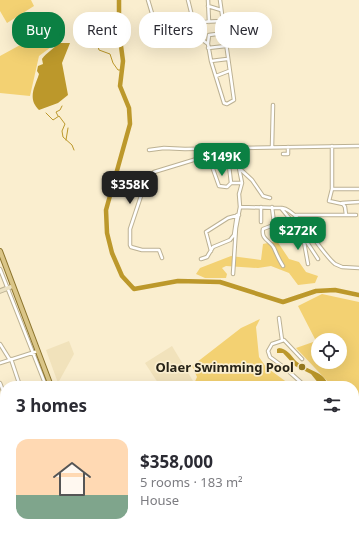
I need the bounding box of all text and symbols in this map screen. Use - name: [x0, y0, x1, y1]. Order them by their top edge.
- chip: Buy: [12, 12, 65, 48]
- chip: Rent: [73, 12, 131, 48]
- chip: Filters: [139, 12, 207, 48]
- chip: New: [215, 12, 272, 48]
- pin: $149K: [194, 143, 250, 177]
- text: $149K: [203, 147, 241, 165]
- pin: $358K: [102, 171, 158, 205]
- text: $358K: [111, 175, 149, 193]
- pin: $272K: [270, 217, 326, 251]
- text: $272K: [279, 221, 317, 239]
- map controls: [311, 333, 347, 369]
- button: locate: [311, 333, 347, 369]
- place label: Olaer Swimming Pool: [155, 358, 294, 376]
- marker: Olaer Swimming Pool: [297, 362, 307, 372]
- text: 3 homes: [16, 394, 87, 417]
- icon: filters: [321, 394, 343, 416]
- text: $358,000: [140, 450, 213, 473]
- icon: home: [48, 455, 96, 503]
- text: 5 rooms · 183 m²: [140, 473, 243, 491]
- text: House: [140, 491, 179, 509]

